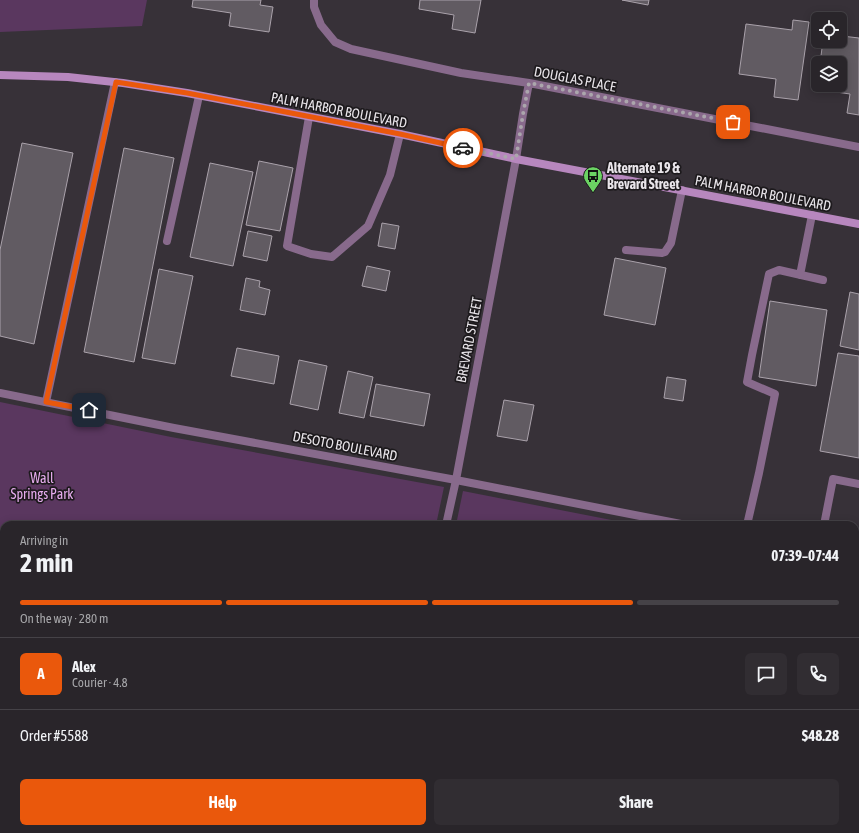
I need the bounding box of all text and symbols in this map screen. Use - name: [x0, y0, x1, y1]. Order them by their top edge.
- map controls: [811, 12, 847, 92]
- button: locate: [811, 12, 847, 48]
- button: layers: [811, 56, 847, 92]
- street label: DOUGLAS PLACE: [533, 63, 617, 95]
- street label: PALM HARBOR BOULEVARD: [270, 89, 409, 131]
- pin: [716, 105, 750, 139]
- icon: bag: [722, 111, 744, 133]
- courier: [443, 128, 483, 168]
- icon: car: [452, 137, 474, 159]
- place label: Alternate 19 & Brevard Street: [606, 160, 680, 192]
- bus stop icon: Alternate 19 & Brevard Street: [582, 165, 604, 193]
- street label: PALM HARBOR BOULEVARD: [694, 172, 833, 214]
- street label: BREVARD STREET: [453, 296, 485, 384]
- pin: [72, 393, 106, 427]
- icon: home: [78, 399, 100, 421]
- street label: DESOTO BOULEVARD: [291, 428, 399, 464]
- park label: Wall Springs Park: [11, 470, 73, 502]
- text: Arriving in: [20, 533, 68, 548]
- text: 07:39–07:44: [771, 547, 839, 564]
- text: 2 min: [20, 548, 73, 578]
- text: On the way · 280 m: [20, 611, 108, 626]
- button: chat: [745, 653, 787, 695]
- button: phone: [797, 653, 839, 695]
- text: Alex: [72, 658, 96, 675]
- text: A: [37, 665, 45, 682]
- text: Courier · 4.8: [72, 675, 128, 690]
- text: Order #5588: [20, 727, 88, 744]
- text: $48.28: [802, 727, 839, 744]
- button: Help: [20, 779, 426, 825]
- button: Share: [434, 779, 839, 825]

